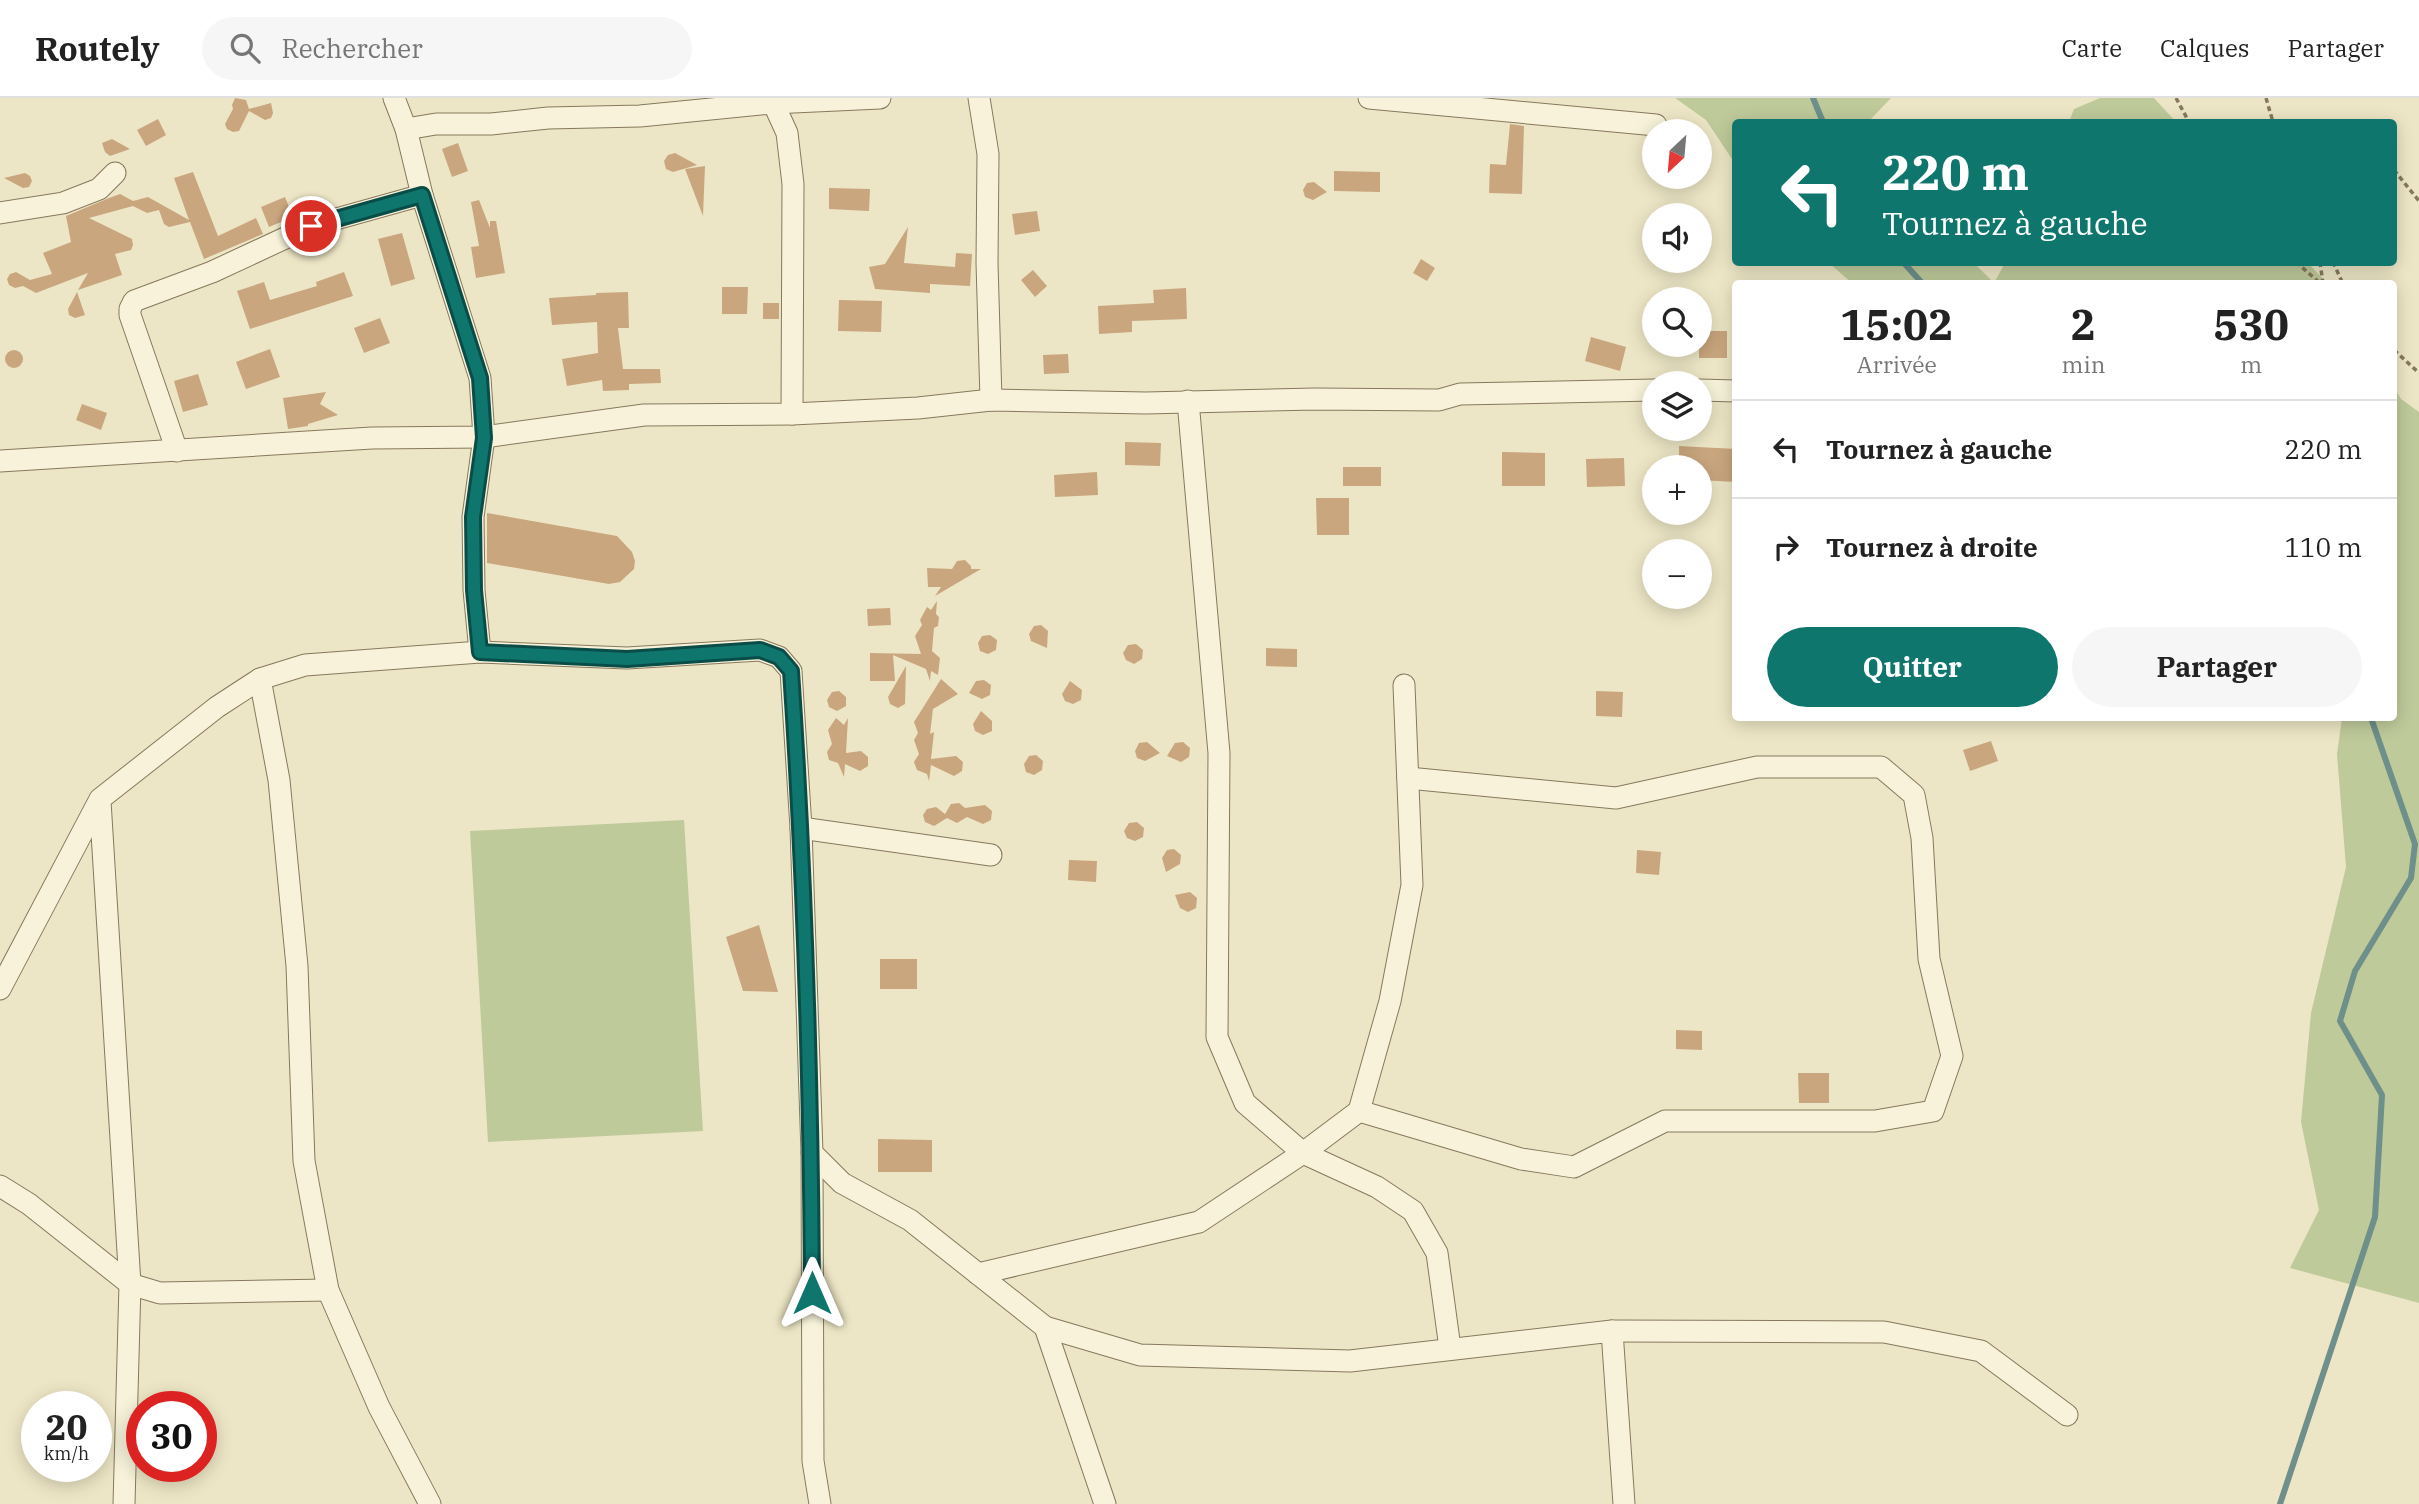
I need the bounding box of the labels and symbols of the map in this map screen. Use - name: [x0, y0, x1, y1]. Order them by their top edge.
- north arrow: [1642, 119, 1712, 189]
- pin: [281, 196, 341, 256]
- position arrow: [775, 1256, 849, 1330]
- speed limit sign: 30: [126, 1391, 217, 1482]

